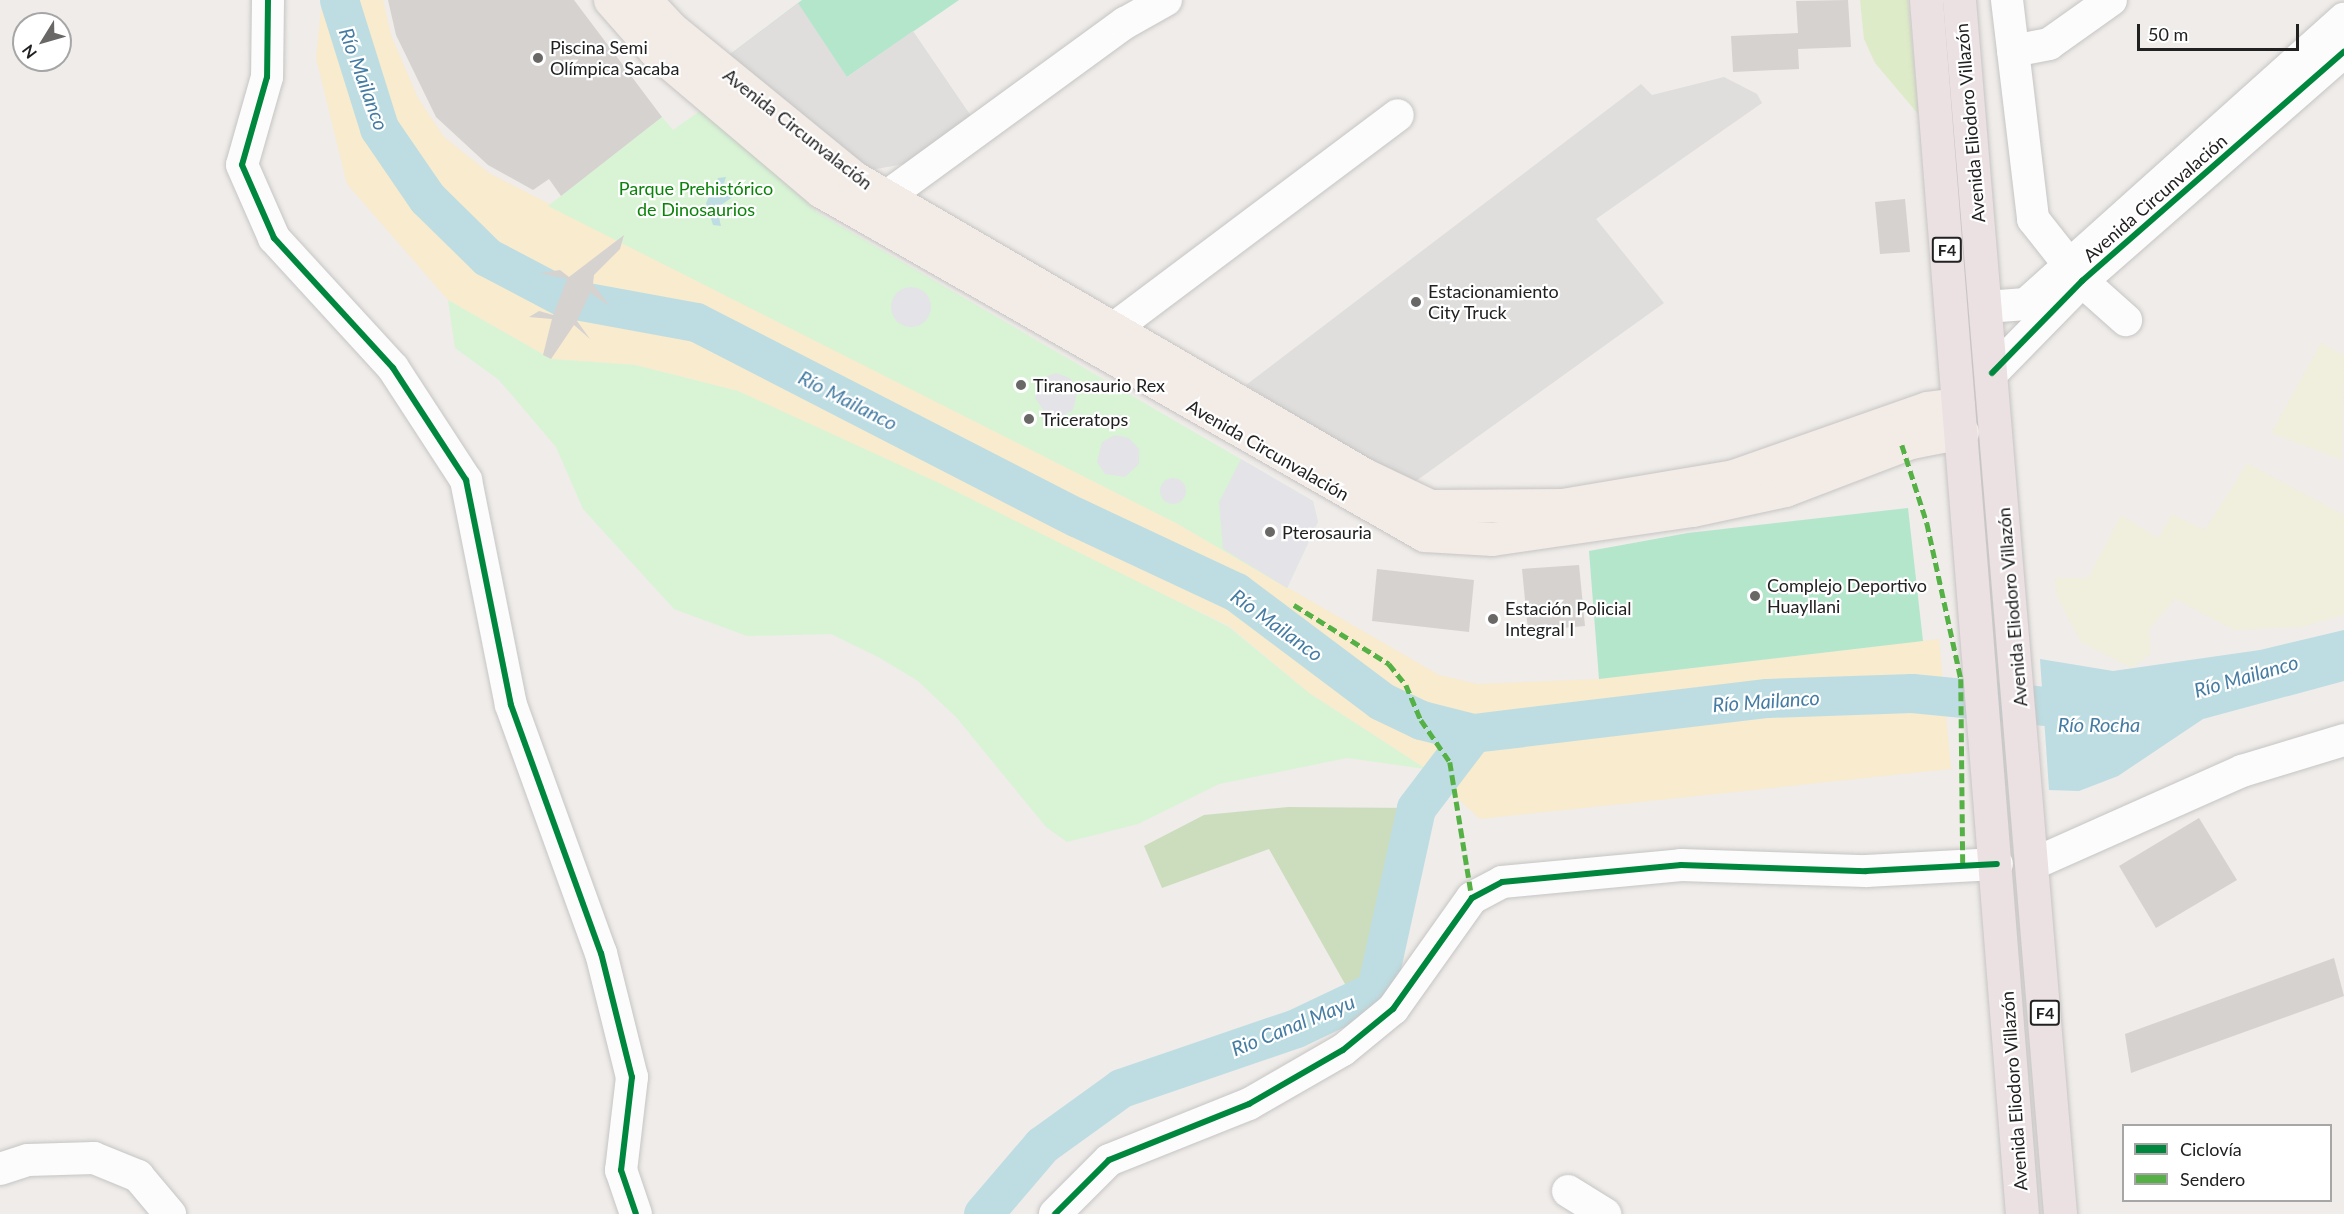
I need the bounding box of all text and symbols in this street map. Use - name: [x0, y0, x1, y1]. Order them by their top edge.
- north arrow: [12, 12, 72, 72]
- scale bar: [2140, 12, 2302, 50]
- street label: Avenida Eliodoro Villazón: [1951, 22, 1989, 224]
- text: 50 m: [2148, 23, 2188, 45]
- water label: Río Mailanco: [334, 24, 394, 134]
- place label: Piscina Semi Olímpica Sacaba: [550, 37, 679, 80]
- text: N: [18, 41, 40, 63]
- marker: Piscina Semi Olímpica Sacaba: [531, 51, 545, 65]
- street label: Avenida Circunvalación: [719, 64, 877, 194]
- street label: Avenida Circunvalación: [2079, 130, 2231, 266]
- park label: Parque Prehistórico de Dinosaurios: [619, 178, 773, 220]
- road number: F4: [1930, 237, 1964, 263]
- place label: Estacionamiento City Truck: [1428, 281, 1559, 324]
- marker: Estacionamiento City Truck: [1409, 295, 1423, 309]
- water label: Río Mailanco: [795, 365, 901, 435]
- place label: Tiranosaurio Rex: [1033, 374, 1165, 396]
- marker: Tiranosaurio Rex: [1014, 378, 1028, 392]
- street label: Avenida Circunvalación: [1183, 395, 1353, 505]
- place label: Triceratops: [1041, 408, 1128, 430]
- marker: Triceratops: [1022, 412, 1036, 426]
- street label: Avenida Eliodoro Villazón: [1993, 506, 2031, 708]
- place label: Pterosauria: [1282, 521, 1372, 543]
- marker: Pterosauria: [1263, 525, 1277, 539]
- place label: Complejo Deportivo Huayllani: [1767, 575, 1927, 618]
- water label: Río Mailanco: [1226, 584, 1328, 666]
- marker: Complejo Deportivo Huayllani: [1748, 589, 1762, 603]
- place label: Estación Policial Integral I: [1505, 598, 1631, 640]
- marker: Estación Policial Integral I: [1486, 612, 1500, 626]
- water label: Río Mailanco: [2191, 650, 2301, 702]
- water label: Río Mailanco: [1712, 685, 1820, 717]
- water label: Río Rocha: [2058, 712, 2140, 736]
- water label: Rio Canal Mayu: [1228, 989, 1358, 1061]
- street label: Avenida Eliodoro Villazón: [1996, 990, 2032, 1192]
- road number: F4: [2028, 1000, 2062, 1026]
- legend: [2122, 1124, 2332, 1202]
- text: Ciclovía: [2180, 1138, 2242, 1160]
- text: Sendero: [2180, 1168, 2245, 1190]

